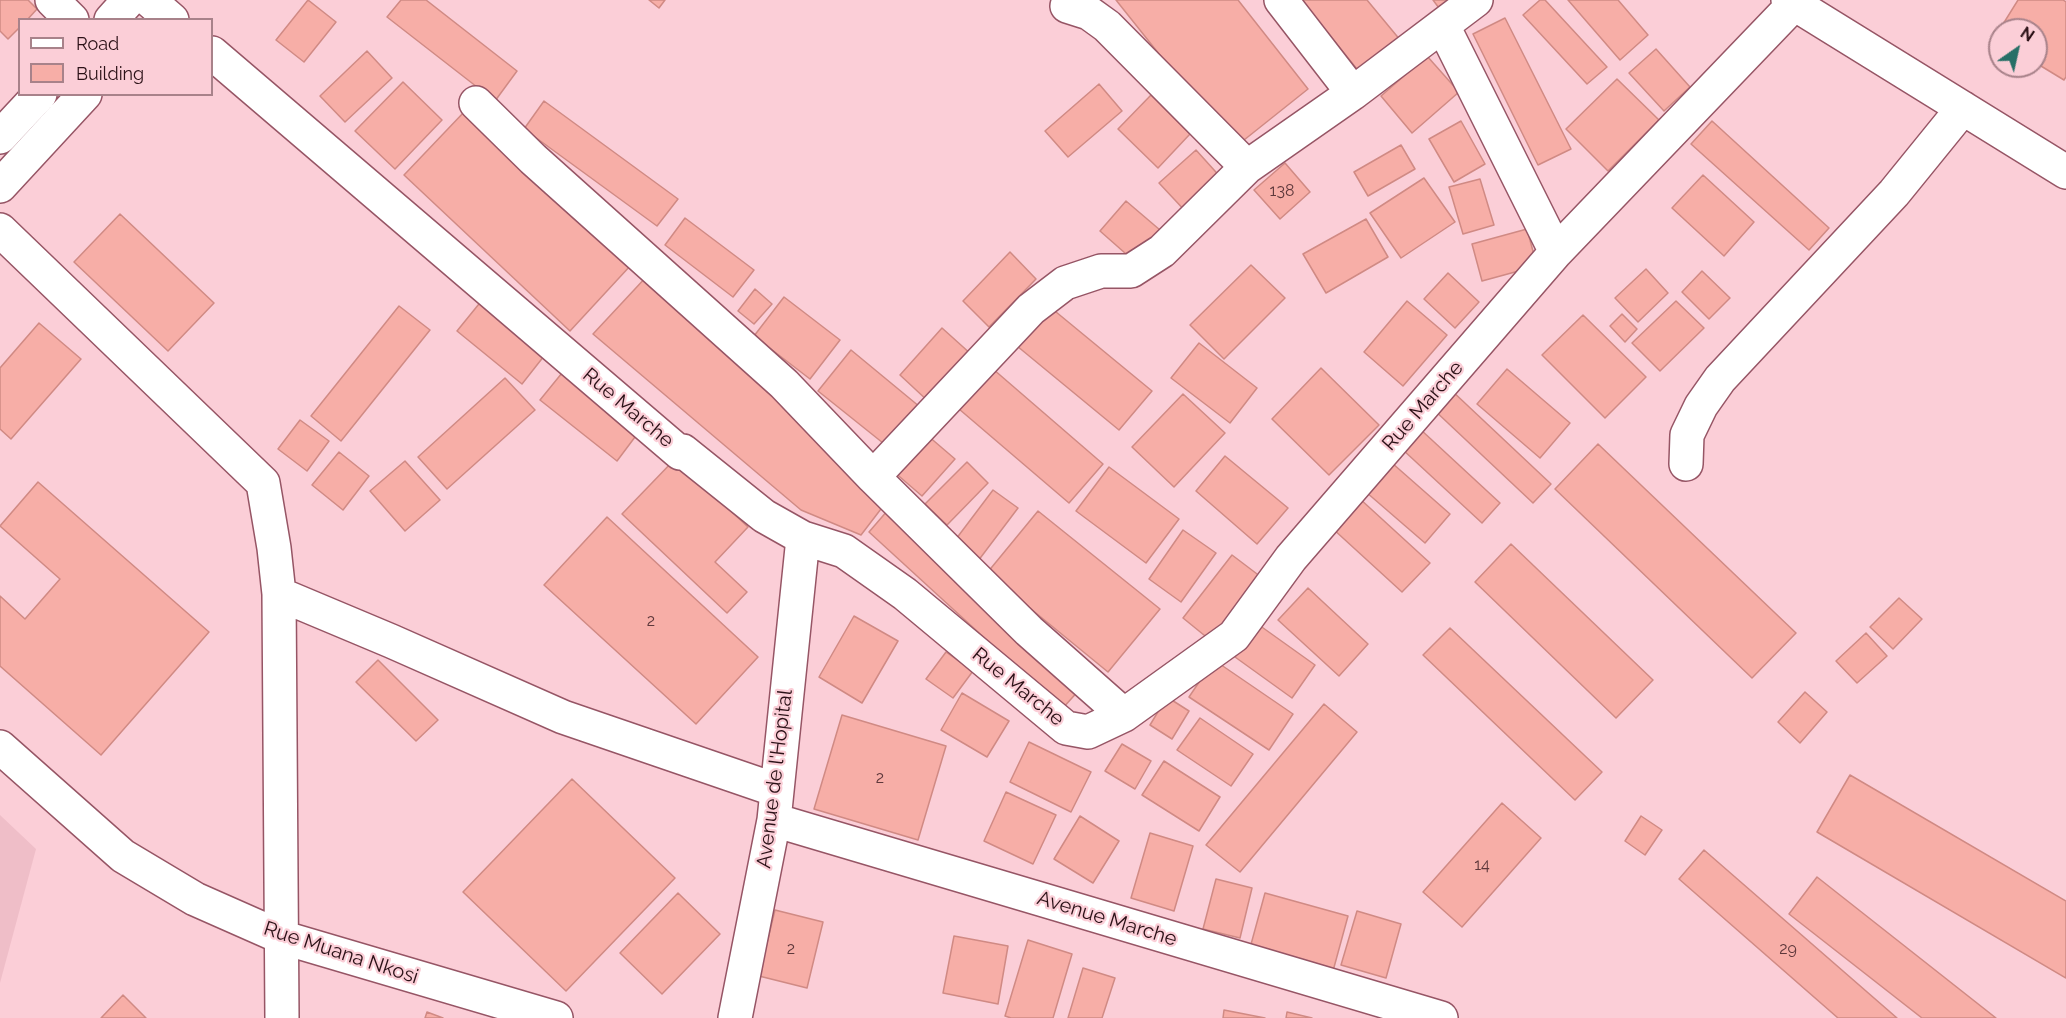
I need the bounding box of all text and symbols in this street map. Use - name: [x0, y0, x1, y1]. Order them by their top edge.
- legend: [18, 18, 213, 96]
- north arrow: [1988, 18, 2048, 78]
- text: N: [2017, 23, 2038, 46]
- text: Road: [76, 33, 119, 54]
- text: Building: [76, 63, 144, 84]
- house number: 138: [1270, 181, 1294, 201]
- street label: Rue Marche: [1378, 356, 1468, 456]
- street label: Rue Marche: [578, 363, 678, 453]
- house number: 2: [647, 611, 655, 631]
- street label: Rue Marche: [967, 643, 1069, 731]
- street label: Avenue de l'Hopital: [752, 688, 798, 870]
- house number: 2: [876, 768, 884, 788]
- house number: 14: [1474, 855, 1490, 875]
- street label: Avenue Marche: [1034, 886, 1180, 952]
- street label: Rue Muana Nkosi: [261, 917, 421, 989]
- house number: 2: [787, 939, 795, 959]
- house number: 29: [1779, 939, 1797, 959]

